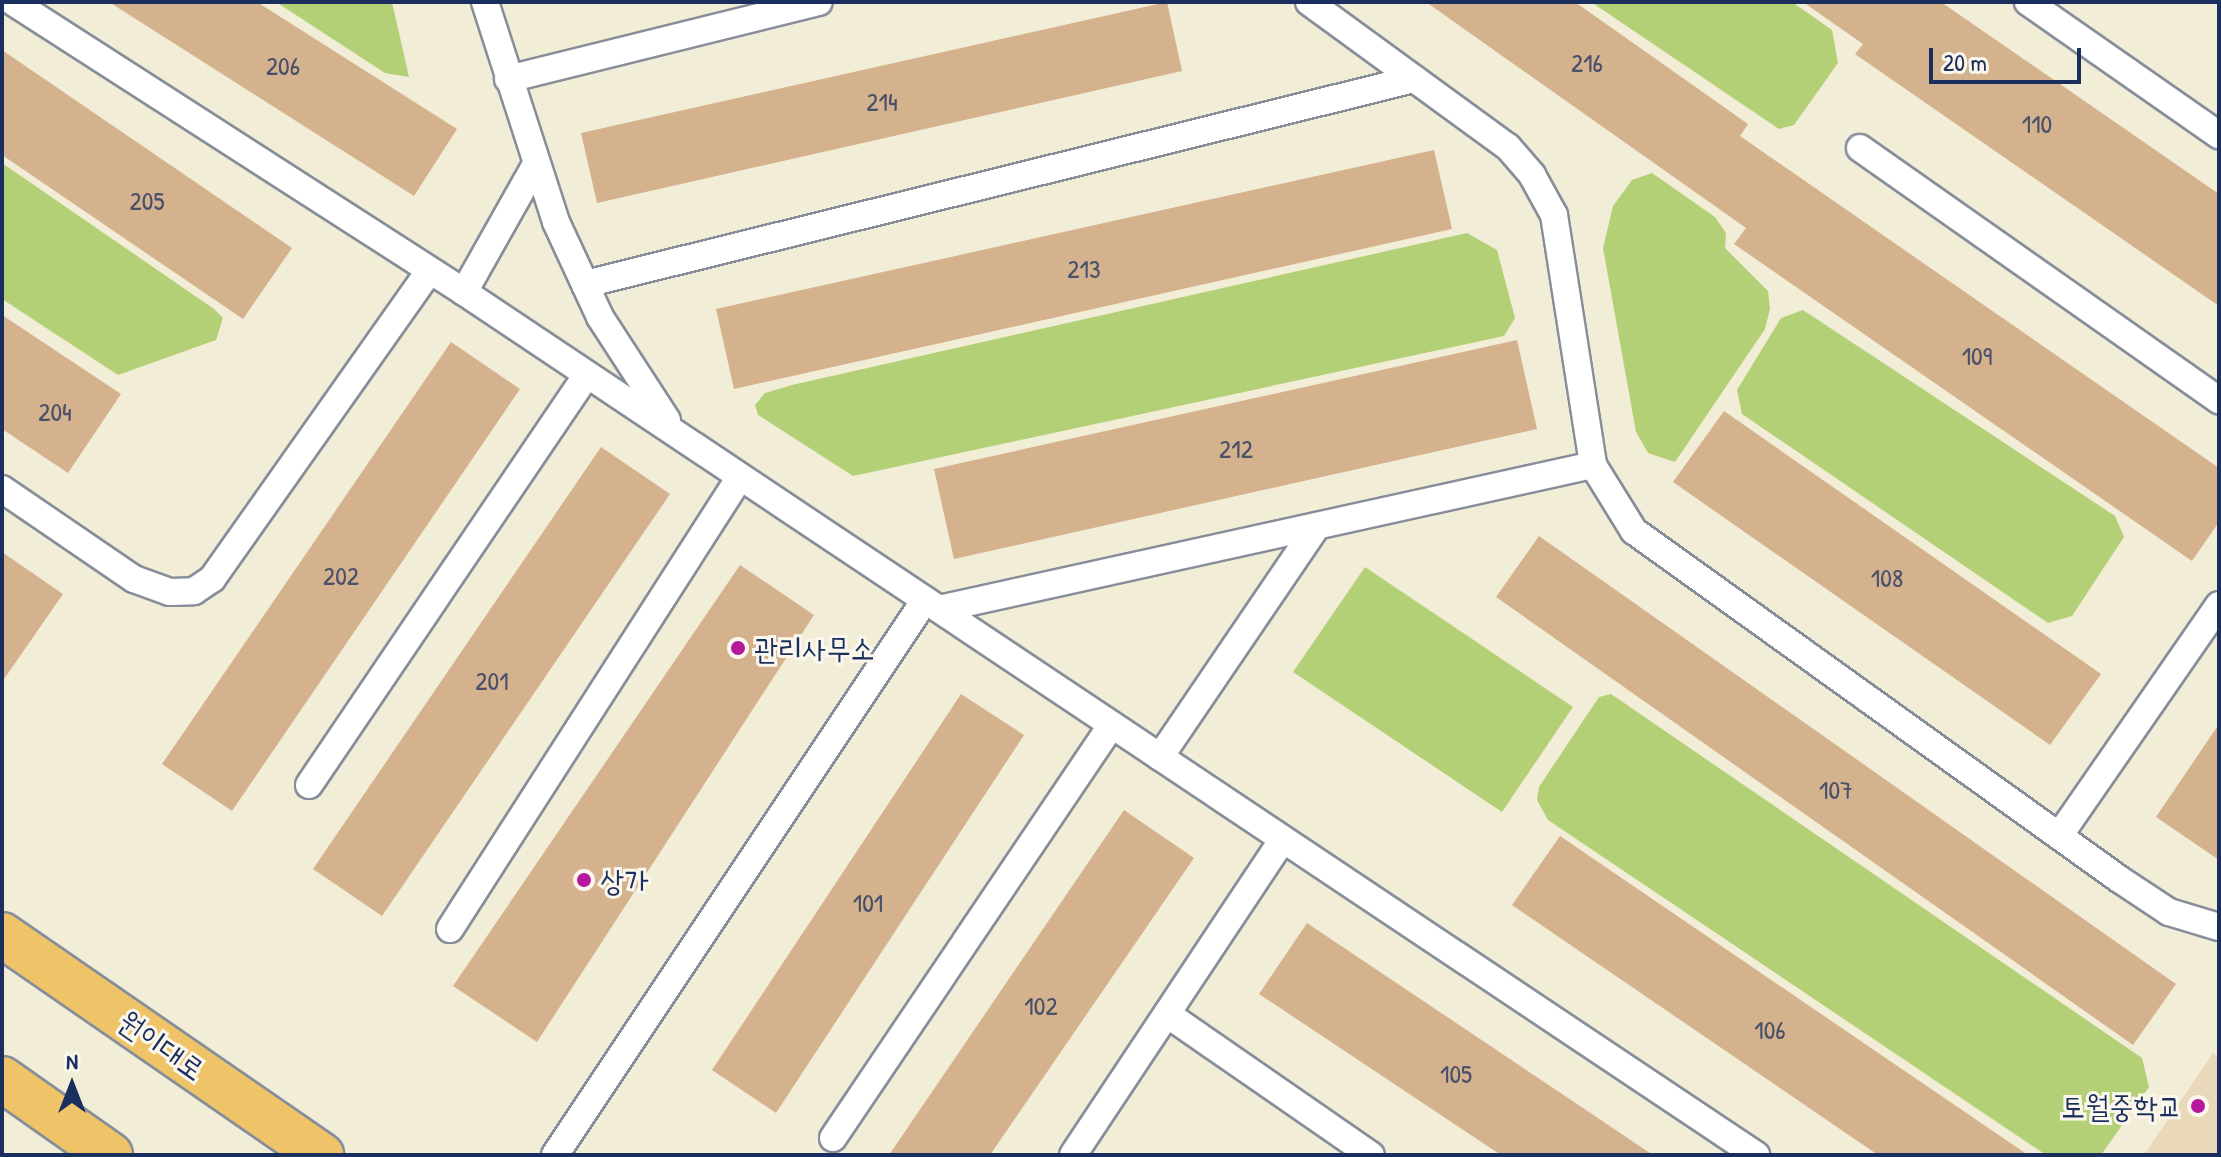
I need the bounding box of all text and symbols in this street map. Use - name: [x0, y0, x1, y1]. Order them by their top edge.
- scale bar: [1933, 32, 2085, 82]
- text: 20 m: [1943, 46, 1987, 78]
- house number: 216: [1571, 47, 1603, 79]
- house number: 206: [266, 50, 300, 82]
- house number: 214: [866, 86, 898, 118]
- house number: 110: [2022, 108, 2052, 140]
- house number: 205: [130, 185, 164, 217]
- house number: 213: [1067, 253, 1101, 285]
- house number: 109: [1962, 340, 1992, 372]
- house number: 204: [38, 396, 72, 428]
- house number: 212: [1219, 433, 1253, 465]
- house number: 202: [323, 560, 359, 592]
- house number: 108: [1871, 562, 1903, 594]
- place label: 관리사무소: [754, 630, 875, 666]
- marker: 관리사무소: [729, 639, 747, 657]
- house number: 201: [475, 665, 509, 697]
- house number: 107: [1819, 774, 1853, 806]
- place label: 상가: [600, 862, 648, 898]
- marker: 상가: [575, 871, 593, 889]
- house number: 101: [853, 887, 883, 919]
- house number: 102: [1024, 990, 1058, 1022]
- street label: 원이대로: [112, 1003, 212, 1087]
- house number: 106: [1754, 1014, 1786, 1046]
- north arrow: [32, 1045, 112, 1125]
- text: N: [66, 1046, 78, 1076]
- house number: 105: [1440, 1058, 1472, 1090]
- place label: 토월중학교: [2061, 1088, 2182, 1124]
- marker: 토월중학교: [2189, 1097, 2207, 1115]

